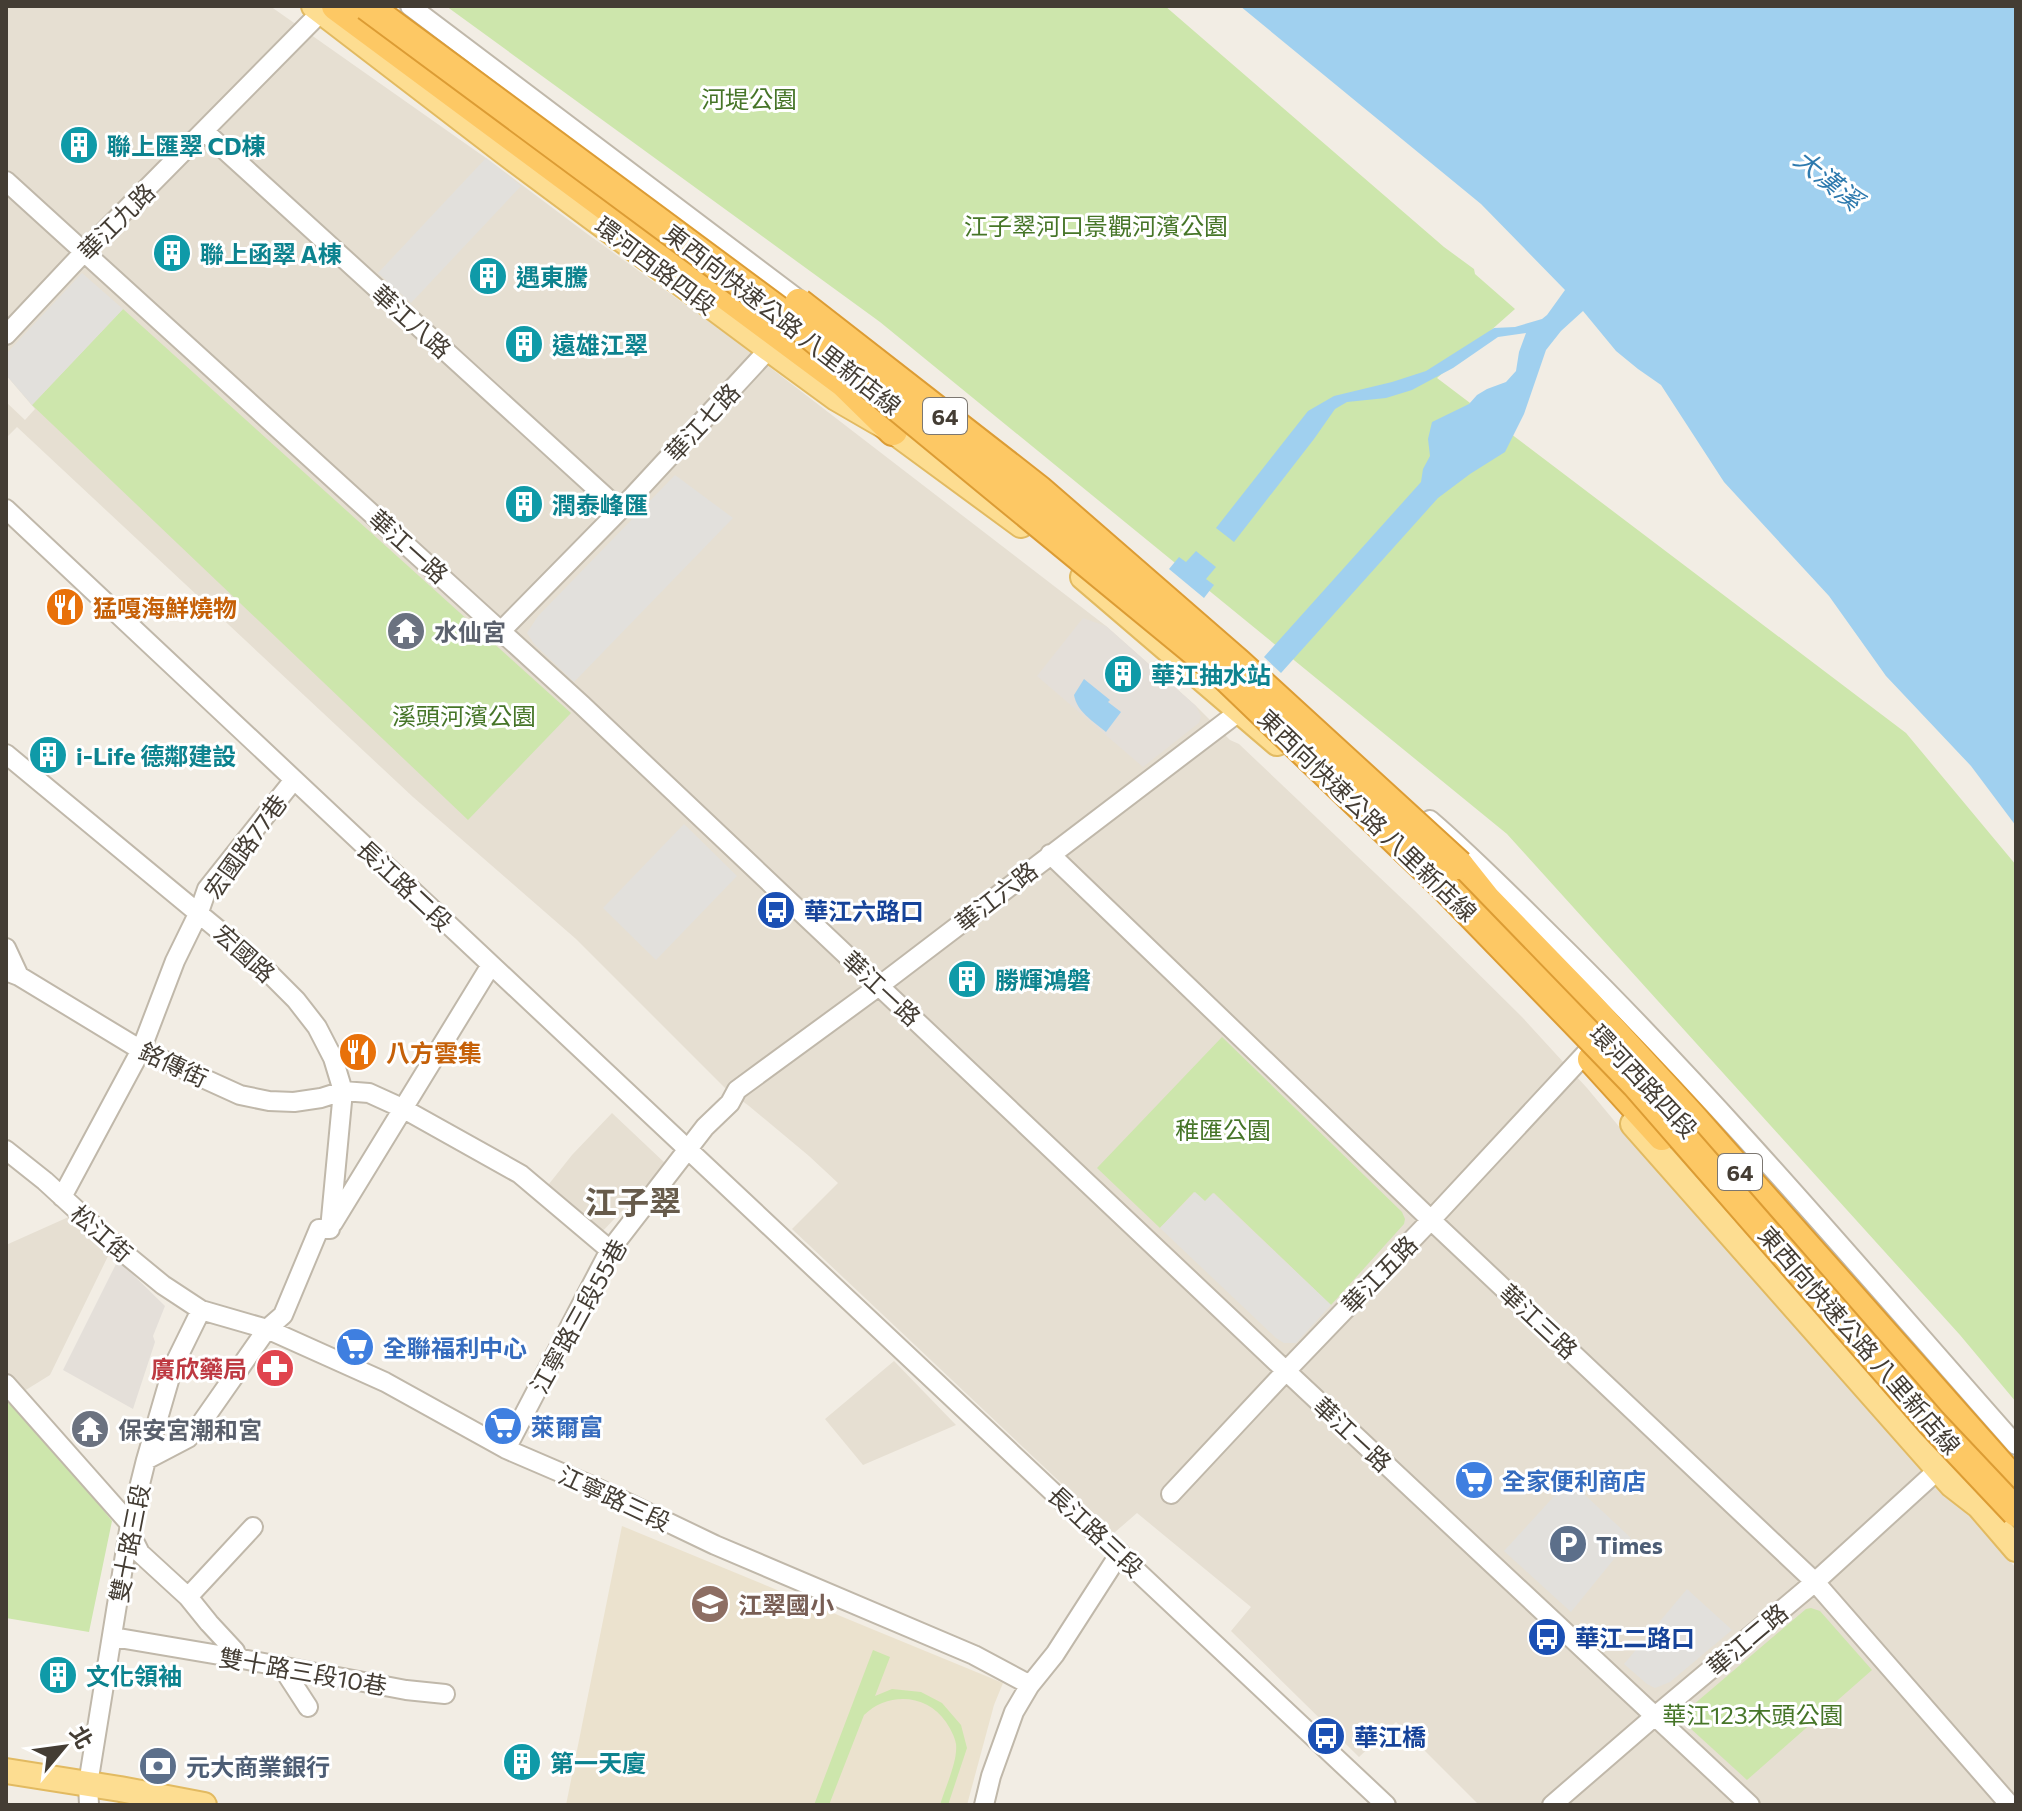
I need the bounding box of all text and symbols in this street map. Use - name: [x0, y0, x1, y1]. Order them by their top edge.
- park label: 河堤公園: [701, 84, 797, 113]
- building icon: 聯上匯翠 CD棟: [58, 124, 100, 166]
- place label: 聯上匯翠 CD棟: [107, 131, 266, 160]
- water label: 大漢溪: [1789, 142, 1872, 218]
- street label: 華江九路: [72, 177, 160, 265]
- street label: 環河西路四段: [590, 210, 722, 320]
- park label: 江子翠河口景觀河濱公園: [964, 211, 1228, 240]
- street label: 東西向快速公路 八里新店線: [659, 217, 907, 421]
- building icon: 聯上函翠 A棟: [151, 232, 193, 274]
- place label: 聯上函翠 A棟: [200, 239, 342, 268]
- building icon: 遇東騰: [467, 255, 509, 297]
- place label: 遇東騰: [516, 262, 588, 291]
- street label: 華江八路: [367, 278, 457, 364]
- building icon: 遠雄江翠: [503, 323, 545, 365]
- place label: 遠雄江翠: [552, 330, 648, 359]
- street label: 華江七路: [659, 377, 745, 467]
- road number: 64: [923, 398, 967, 434]
- building icon: 潤泰峰匯: [503, 483, 545, 525]
- place label: 潤泰峰匯: [552, 490, 648, 519]
- street label: 華江一路: [364, 503, 454, 589]
- restaurant icon: 猛嘎海鮮燒物: [44, 586, 86, 628]
- place label: 猛嘎海鮮燒物: [93, 593, 237, 622]
- temple icon: 水仙宮: [385, 610, 427, 652]
- place label: 水仙宮: [434, 617, 506, 646]
- building icon: 華江抽水站: [1102, 653, 1144, 695]
- place label: 華江抽水站: [1151, 660, 1271, 689]
- park label: 溪頭河濱公園: [392, 701, 536, 730]
- street label: 東西向快速公路 八里新店線: [1253, 703, 1483, 927]
- building icon: i-Life 德鄰建設: [27, 734, 69, 776]
- place label: i-Life 德鄰建設: [76, 741, 236, 770]
- street label: 宏國路77巷: [198, 788, 292, 904]
- street label: 長江路二段: [351, 833, 459, 937]
- street label: 華江六路: [949, 855, 1043, 937]
- bus stop icon: 華江六路口: [755, 889, 797, 931]
- place label: 華江六路口: [804, 896, 924, 925]
- street label: 宏國路: [209, 918, 281, 988]
- street label: 華江一路: [837, 945, 927, 1031]
- building icon: 勝輝鴻磐: [946, 958, 988, 1000]
- place label: 勝輝鴻磐: [995, 965, 1091, 994]
- street label: 環河西路四段: [1584, 1018, 1704, 1144]
- restaurant icon: 八方雲集: [337, 1031, 379, 1073]
- street label: 銘傳街: [135, 1036, 213, 1092]
- place label: 八方雲集: [386, 1038, 482, 1067]
- park label: 稚匯公園: [1175, 1115, 1271, 1144]
- road number: 64: [1718, 1154, 1762, 1190]
- district label: 江子翠: [585, 1181, 681, 1221]
- street label: 松江街: [65, 1198, 139, 1268]
- street label: 東西向快速公路 八里新店線: [1753, 1220, 1967, 1460]
- street label: 華江五路: [1335, 1229, 1423, 1319]
- street label: 江寧路三段55巷: [524, 1234, 632, 1398]
- street label: 華江三路: [1494, 1278, 1584, 1364]
- supermarket icon: 全聯福利中心: [334, 1326, 376, 1368]
- place label: 全聯福利中心: [383, 1333, 527, 1362]
- pharmacy icon: 廣欣藥局: [254, 1347, 296, 1389]
- place label: 廣欣藥局: [151, 1354, 247, 1383]
- street label: 華江一路: [1308, 1391, 1398, 1477]
- supermarket icon: 萊爾富: [482, 1405, 524, 1447]
- temple icon: 保安宮潮和宮: [69, 1408, 111, 1450]
- place label: 萊爾富: [531, 1412, 603, 1441]
- place label: 保安宮潮和宮: [118, 1415, 262, 1444]
- supermarket icon: 全家便利商店: [1453, 1459, 1495, 1501]
- street label: 江寧路三段: [554, 1460, 676, 1536]
- place label: 全家便利商店: [1502, 1466, 1646, 1495]
- street label: 長江路三段: [1042, 1479, 1150, 1583]
- street label: 雙十路三段: [103, 1481, 155, 1605]
- parking icon: Times: [1547, 1523, 1589, 1565]
- place label: Times: [1596, 1530, 1663, 1559]
- school or university icon: 江翠國小: [689, 1583, 731, 1625]
- place label: 江翠國小: [738, 1590, 834, 1619]
- street label: 華江二路: [1701, 1597, 1793, 1681]
- bus stop icon: 華江二路口: [1526, 1616, 1568, 1658]
- place label: 華江二路口: [1575, 1623, 1695, 1652]
- street label: 雙十路三段10巷: [217, 1642, 389, 1700]
- building icon: 文化領袖: [37, 1654, 79, 1696]
- place label: 文化領袖: [86, 1661, 182, 1690]
- park label: 華江123木頭公園: [1662, 1700, 1844, 1729]
- north arrow: [24, 1707, 104, 1787]
- bus stop icon: 華江橋: [1305, 1715, 1347, 1757]
- text: 北: [65, 1721, 99, 1753]
- place label: 華江橋: [1354, 1722, 1426, 1751]
- building icon: 第一天廈: [501, 1741, 543, 1783]
- bank icon: 元大商業銀行: [137, 1745, 179, 1787]
- place label: 第一天廈: [550, 1748, 646, 1777]
- place label: 元大商業銀行: [186, 1752, 330, 1781]

